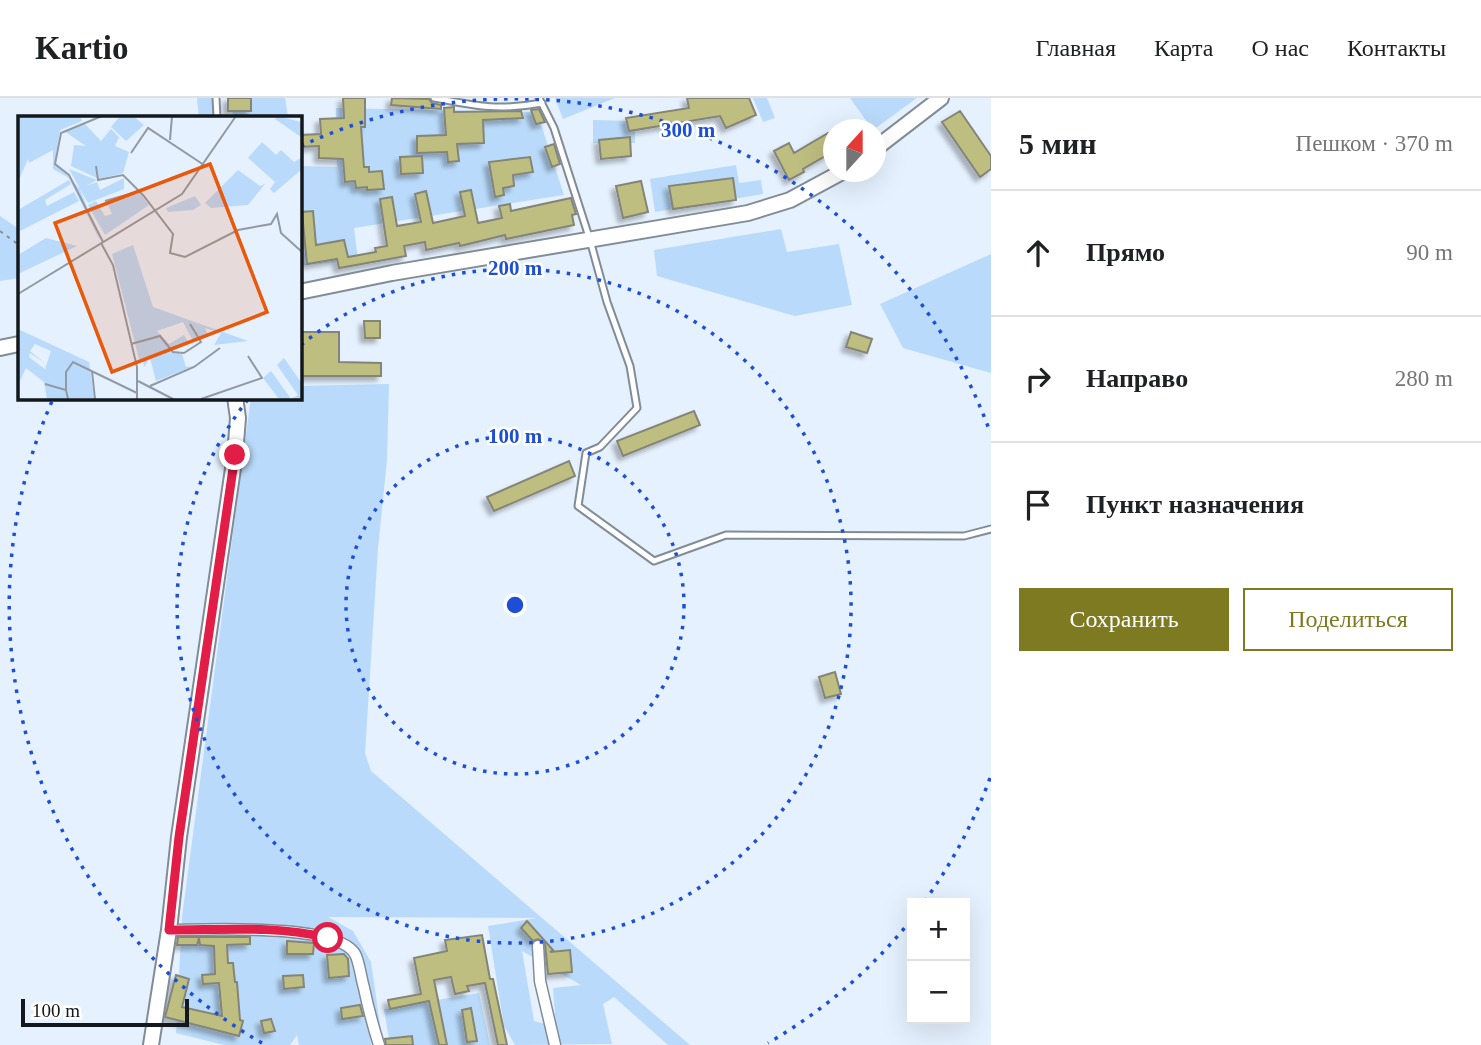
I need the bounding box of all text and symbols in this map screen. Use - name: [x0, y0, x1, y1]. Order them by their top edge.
- text: Kartio: [35, 30, 128, 66]
- text: Главная: [1035, 35, 1116, 61]
- text: Карта: [1154, 35, 1213, 61]
- text: О нас: [1251, 35, 1309, 61]
- text: Контакты: [1347, 35, 1446, 61]
- inset map: [18, 116, 301, 399]
- text: 300 m: [661, 118, 716, 142]
- north arrow: [823, 119, 886, 182]
- text: 5 мин: [1019, 127, 1097, 160]
- text: Пешком · 370 m: [1296, 131, 1453, 156]
- icon: ahead: [1019, 234, 1057, 272]
- text: Прямо: [1086, 238, 1165, 267]
- text: 90 m: [1406, 240, 1453, 265]
- text: 200 m: [488, 256, 543, 280]
- icon: right: [1019, 360, 1057, 398]
- text: Направо: [1086, 364, 1188, 393]
- text: 280 m: [1395, 366, 1453, 391]
- text: 100 m: [488, 424, 543, 448]
- route end: [219, 439, 250, 470]
- icon: arrive: [1019, 486, 1057, 524]
- text: Пункт назначения: [1086, 490, 1304, 519]
- button: Сохранить: [1019, 588, 1229, 651]
- button: Поделиться: [1243, 588, 1453, 651]
- centre of rings: [503, 593, 527, 617]
- map controls: [907, 898, 970, 1024]
- button: +: [907, 898, 970, 961]
- route start: [312, 922, 343, 953]
- button: −: [907, 961, 970, 1024]
- scale bar: [21, 996, 189, 1028]
- text: 100 m: [32, 1000, 80, 1021]

